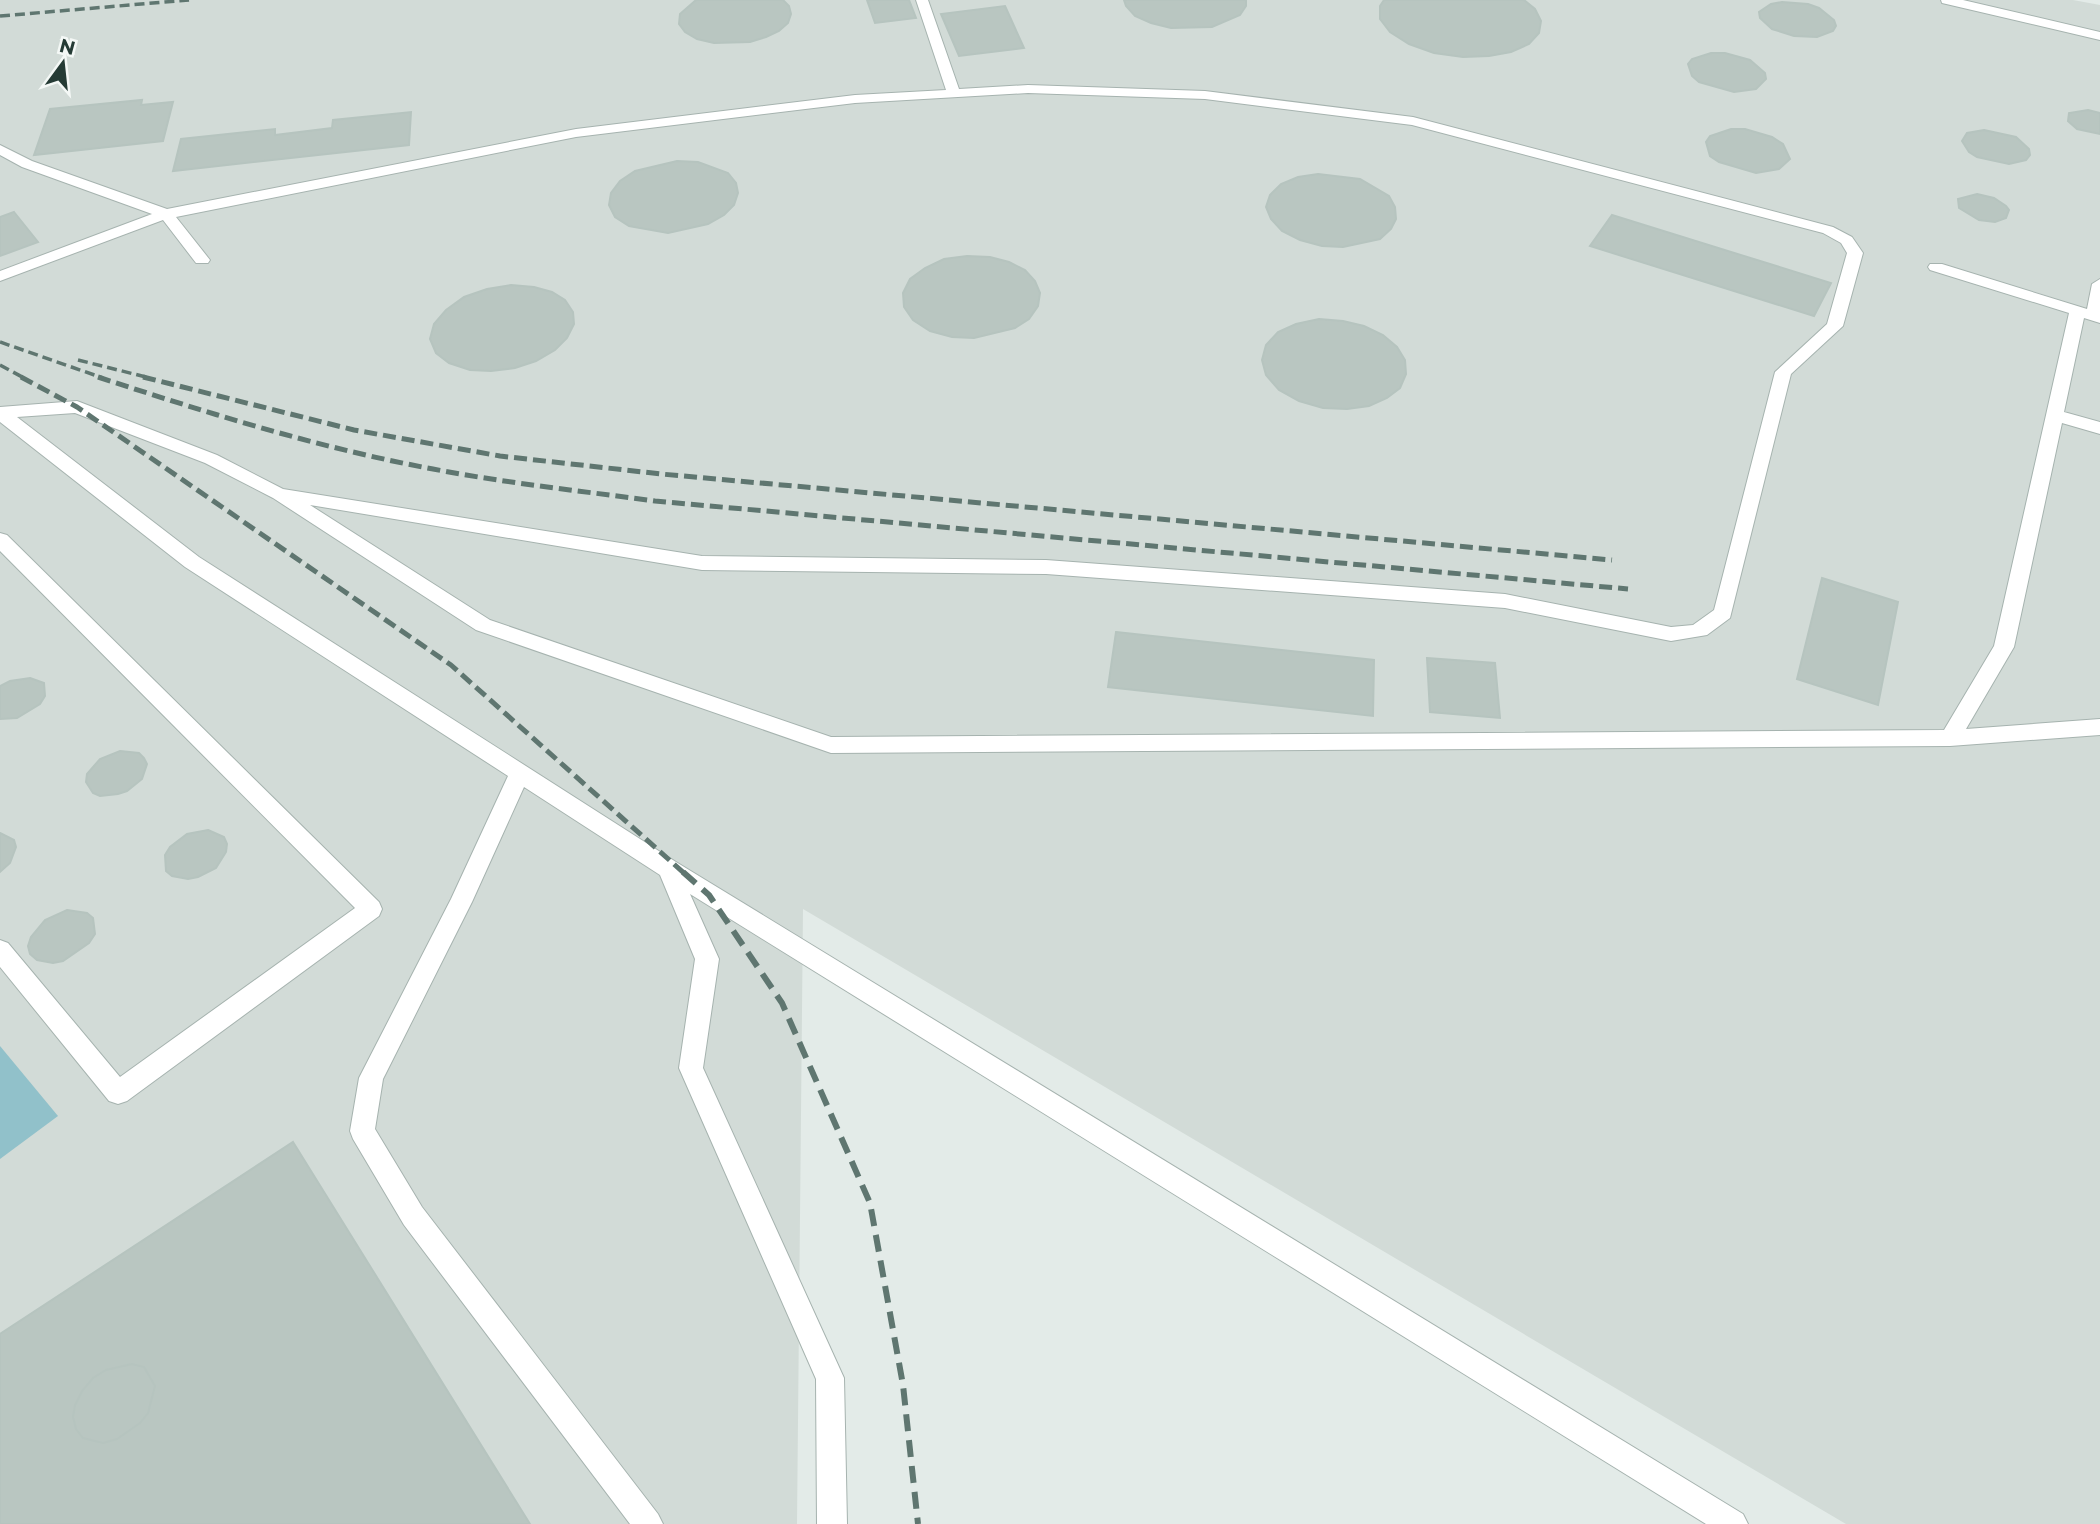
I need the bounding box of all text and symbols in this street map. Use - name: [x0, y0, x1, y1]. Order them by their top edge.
- north arrow: [28, 28, 98, 98]
- text: N: [57, 34, 78, 60]

